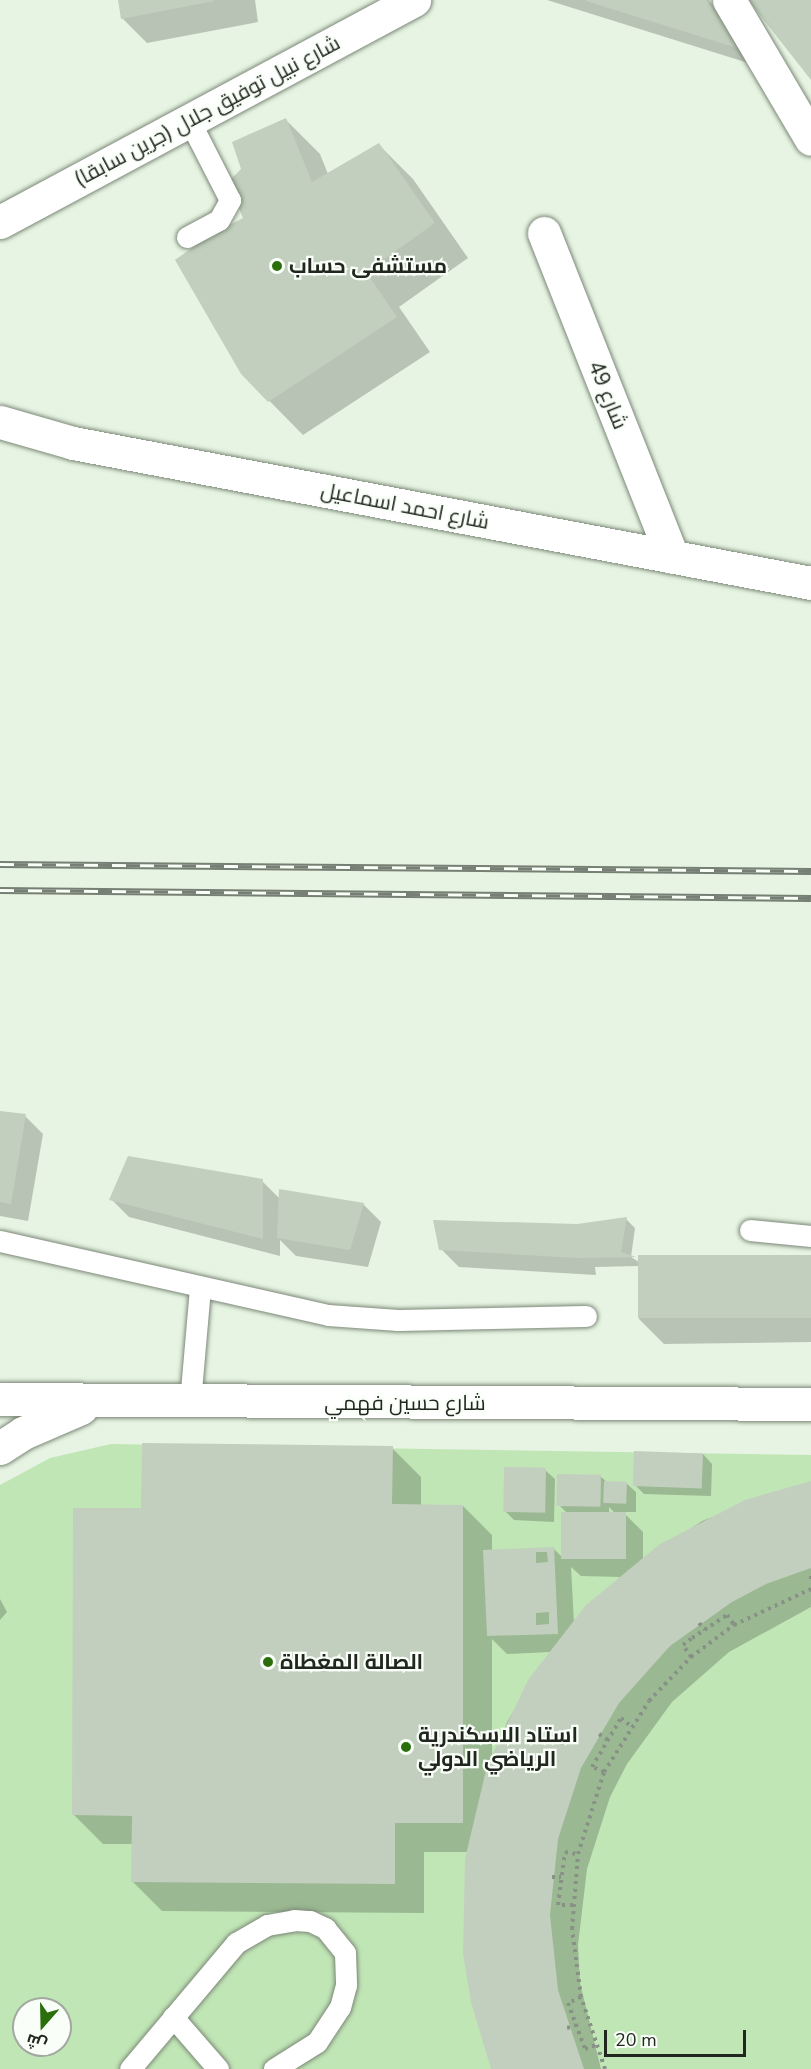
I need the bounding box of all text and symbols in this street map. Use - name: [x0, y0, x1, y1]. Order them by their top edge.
- street label: شارع نبيل توفيق جلال (جرين سابقا): [70, 30, 344, 192]
- place label: مستشفى حساب: [289, 253, 447, 279]
- marker: مستشفى حساب: [270, 259, 284, 273]
- street label: شارع 49: [583, 357, 633, 433]
- street label: شارع احمد اسماعيل: [319, 477, 491, 535]
- street label: شارع حسين فهمي: [324, 1390, 486, 1416]
- place label: الصالة المغطاة: [280, 1649, 423, 1675]
- marker: الصالة المغطاة: [261, 1655, 275, 1669]
- place label: استاد الاسكندرية الرياضي الدولي: [418, 1722, 578, 1772]
- marker: استاد الاسكندرية الرياضي الدولي: [399, 1740, 413, 1754]
- north arrow: [12, 1997, 72, 2057]
- scale bar: [607, 2018, 750, 2056]
- text: ش: [23, 2028, 50, 2056]
- text: 20 m: [615, 2028, 657, 2052]

